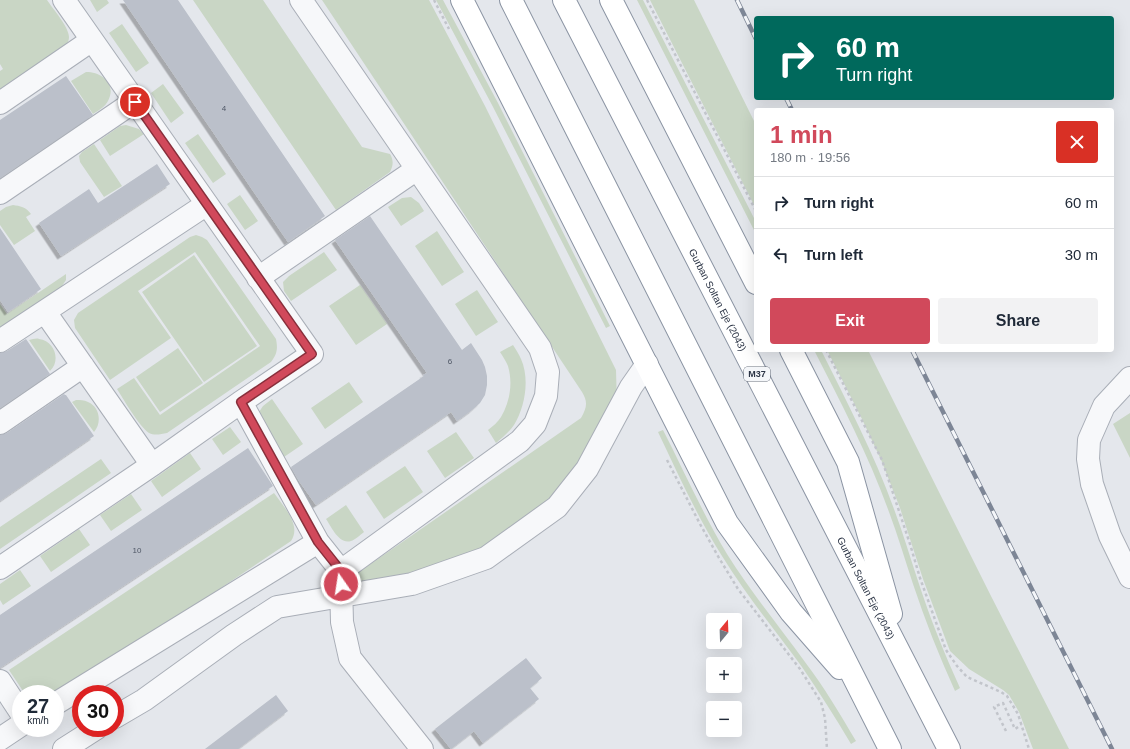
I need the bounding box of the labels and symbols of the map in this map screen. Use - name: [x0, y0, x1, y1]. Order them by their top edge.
- pin: [118, 85, 152, 119]
- house number: 4: [222, 104, 227, 113]
- street label: Gurban Soltan Eje (2043): [687, 247, 748, 353]
- house number: 6: [448, 357, 453, 366]
- road number: M37: [744, 367, 770, 381]
- street label: Gurban Soltan Eje (2043): [835, 535, 897, 641]
- house number: 10: [133, 546, 142, 555]
- position arrow: [320, 563, 362, 605]
- north arrow: [706, 613, 742, 649]
- speed limit sign: 30: [72, 685, 124, 737]

